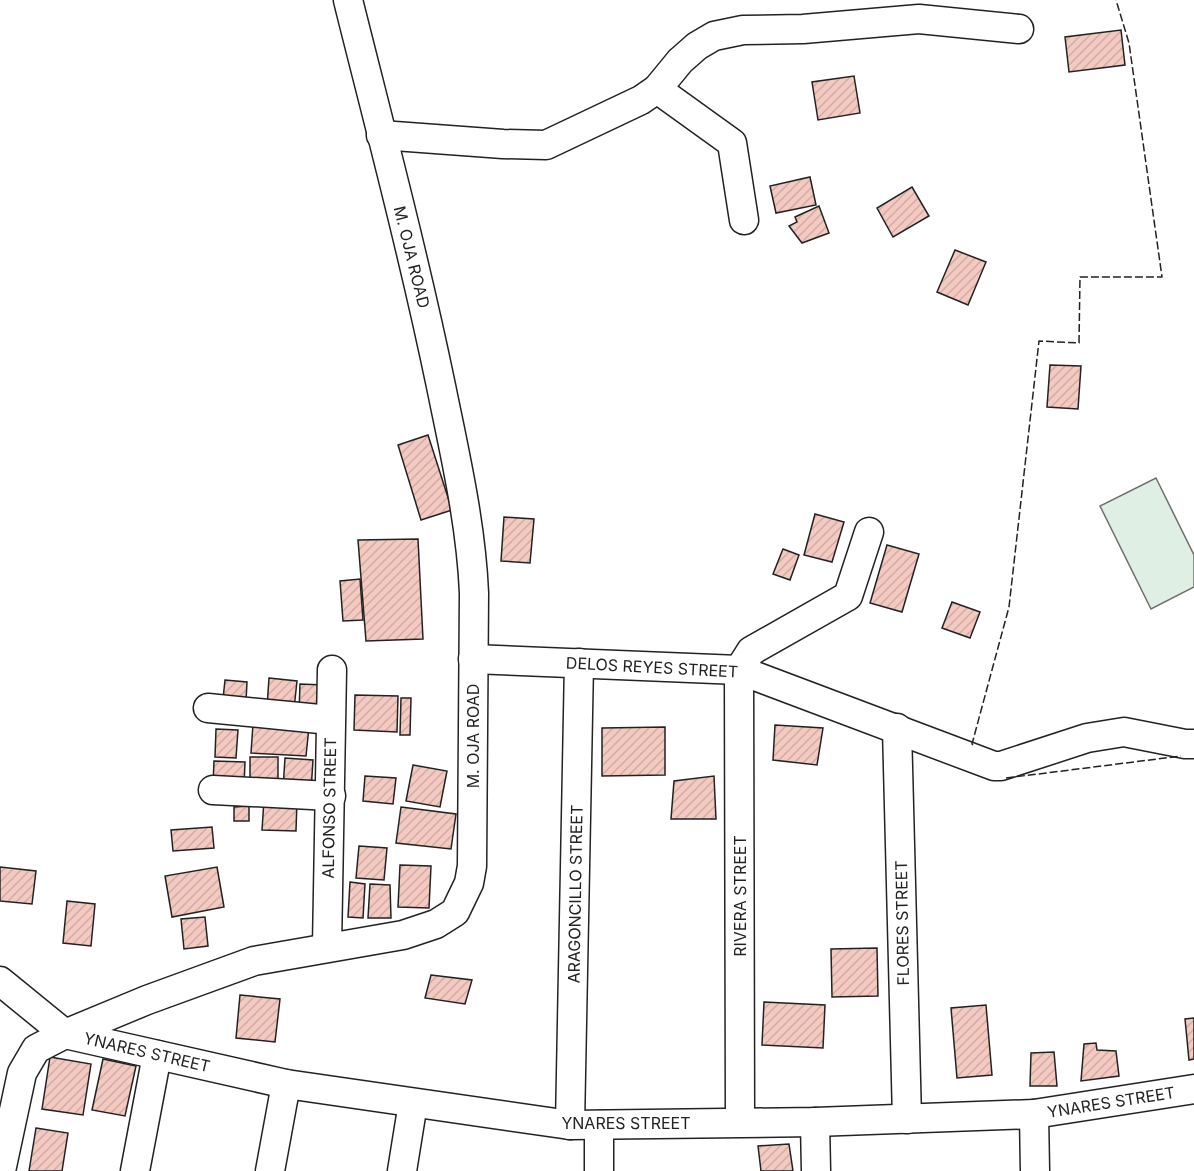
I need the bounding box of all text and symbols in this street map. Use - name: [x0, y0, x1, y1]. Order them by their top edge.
- street label: M. OJA ROAD: [390, 204, 434, 310]
- street label: DELOS REYES STREET: [565, 653, 739, 681]
- street label: M. OJA ROAD: [463, 684, 483, 788]
- street label: ALFONSO STREET: [318, 737, 340, 879]
- street label: ARAGONCILLO STREET: [563, 804, 587, 984]
- street label: RIVERA STREET: [730, 835, 750, 957]
- street label: FLORES STREET: [891, 860, 913, 986]
- street label: YNARES STREET: [82, 1028, 212, 1076]
- street label: YNARES STREET: [1046, 1082, 1176, 1122]
- street label: YNARES STREET: [561, 1113, 691, 1133]

